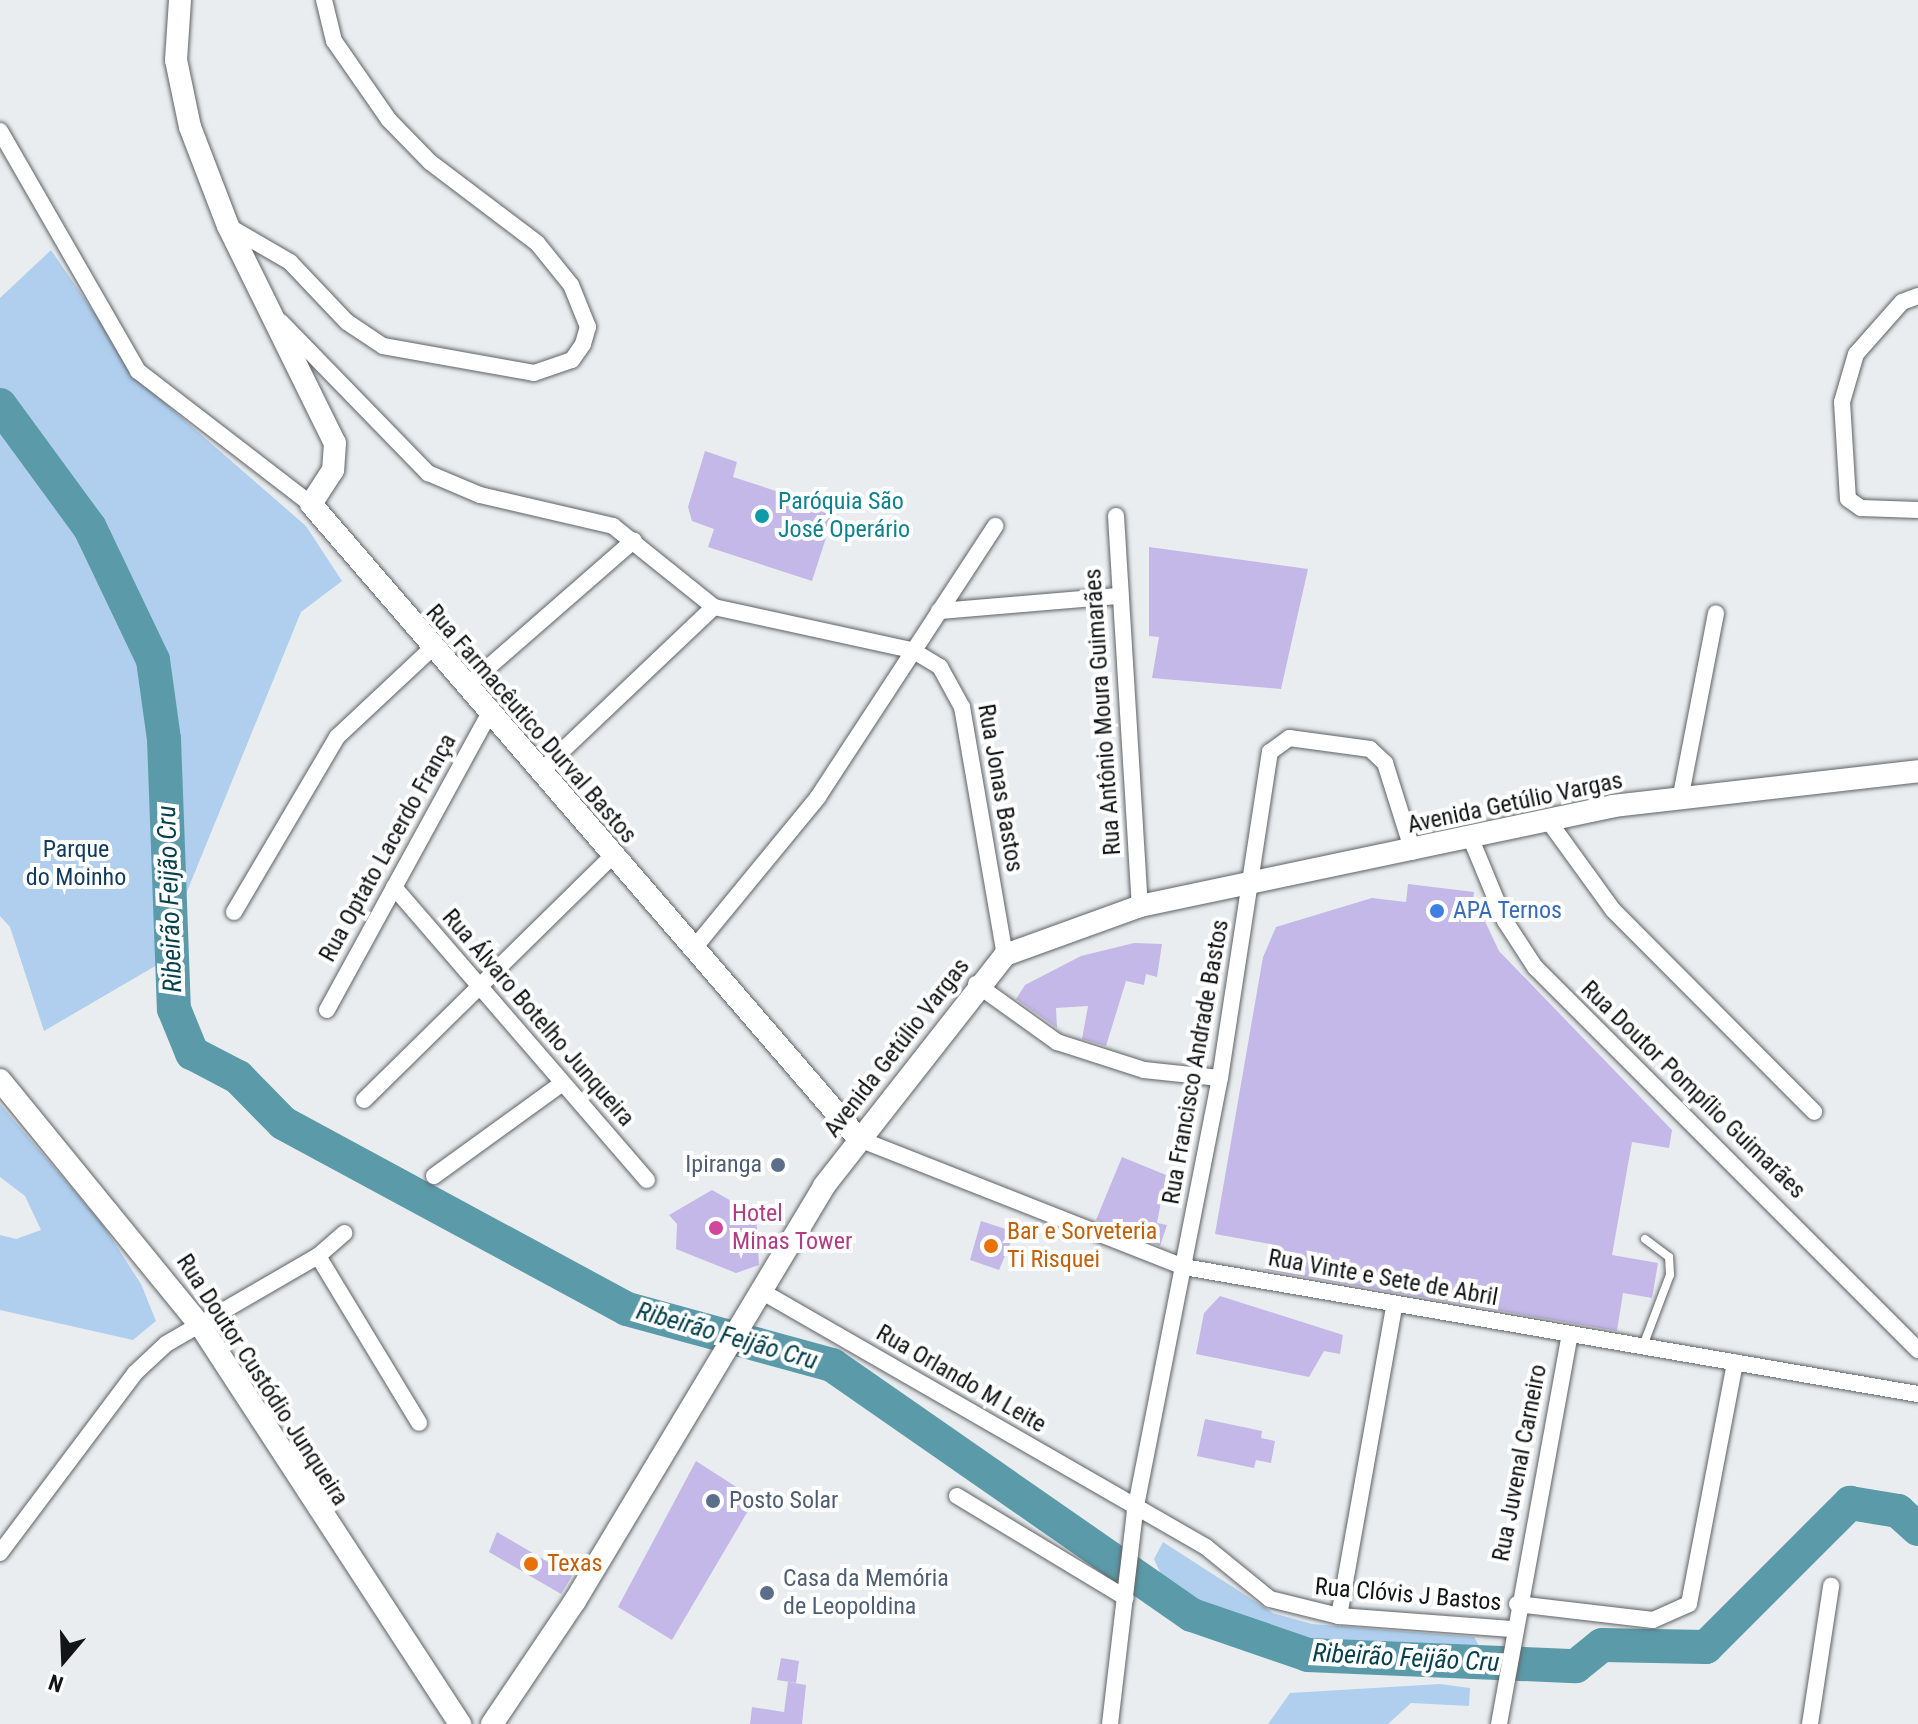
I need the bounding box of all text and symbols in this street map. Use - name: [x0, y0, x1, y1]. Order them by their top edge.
- place label: Paróquia São José Operário: [778, 488, 910, 544]
- marker: Paróquia São José Operário: [753, 507, 771, 525]
- street label: Rua Antônio Moura Guimarães: [1079, 568, 1127, 856]
- street label: Rua Farmacêutico Durval Bastos: [419, 599, 643, 849]
- street label: Rua Jonas Bastos: [971, 702, 1029, 874]
- street label: Rua Optato Lacerdo França: [313, 729, 463, 967]
- street label: Avenida Getúlio Vargas: [1405, 766, 1625, 840]
- water label: Ribeirão Feijão Cru: [151, 805, 189, 993]
- park label: Parque do Moinho: [26, 836, 126, 892]
- place label: APA Ternos: [1453, 897, 1562, 925]
- marker: APA Ternos: [1428, 902, 1446, 920]
- street label: Rua Álvaro Botelho Junqueira: [436, 903, 640, 1133]
- street label: Rua Francisco Andrade Bastos: [1157, 917, 1235, 1207]
- street label: Avenida Getúlio Vargas: [818, 953, 976, 1143]
- street label: Rua Doutor Pompílio Guimarães: [1575, 975, 1811, 1205]
- place label: Ipiranga: [685, 1151, 762, 1179]
- marker: Ipiranga: [769, 1156, 787, 1174]
- place label: Hotel Minas Tower: [732, 1200, 853, 1256]
- place label: Bar e Sorveteria Ti Risquei: [1007, 1218, 1157, 1274]
- marker: Hotel Minas Tower: [707, 1219, 725, 1237]
- marker: Bar e Sorveteria Ti Risquei: [982, 1237, 1000, 1255]
- street label: Rua Vinte e Sete de Abril: [1266, 1244, 1500, 1312]
- street label: Rua Doutor Custódio Junqueira: [170, 1249, 354, 1511]
- water label: Ribeirão Feijão Cru: [633, 1295, 821, 1377]
- street label: Rua Orlando M Leite: [871, 1319, 1051, 1439]
- street label: Rua Juvenal Carneiro: [1487, 1362, 1553, 1564]
- place label: Posto Solar: [729, 1487, 838, 1515]
- marker: Posto Solar: [704, 1492, 722, 1510]
- place label: Texas: [547, 1550, 603, 1578]
- marker: Texas: [522, 1555, 540, 1573]
- place label: Casa da Memória de Leopoldina: [783, 1565, 949, 1621]
- street label: Rua Clóvis J Bastos: [1314, 1573, 1502, 1617]
- marker: Casa da Memória de Leopoldina: [758, 1584, 776, 1602]
- north arrow: [24, 1620, 104, 1700]
- water label: Ribeirão Feijão Cru: [1312, 1638, 1500, 1678]
- text: N: [46, 1669, 66, 1697]

